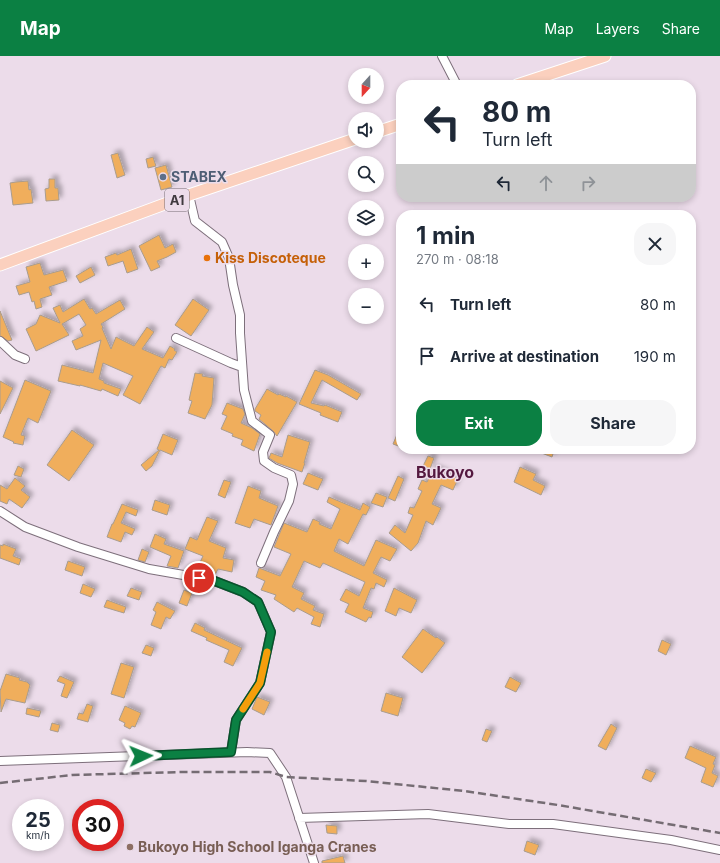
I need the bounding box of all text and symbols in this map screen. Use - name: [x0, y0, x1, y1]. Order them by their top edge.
- text: Map: [20, 17, 61, 40]
- text: Map: [545, 20, 574, 37]
- text: Layers: [596, 20, 640, 37]
- text: Share: [662, 20, 700, 37]
- north arrow: [348, 68, 384, 104]
- map controls: [348, 68, 384, 324]
- text: 80 m: [482, 95, 551, 129]
- icon: left: [416, 96, 468, 148]
- button: sound: [348, 112, 384, 148]
- text: Turn left: [482, 129, 552, 150]
- button: search: [348, 156, 384, 192]
- place label: STABEX: [171, 168, 227, 185]
- marker: STABEX: [158, 172, 168, 182]
- icon: left: [493, 172, 515, 194]
- icon: ahead: [535, 172, 557, 194]
- icon: right: [577, 172, 599, 194]
- road number: A1: [165, 189, 189, 211]
- button: layers: [348, 200, 384, 236]
- text: 1 min: [416, 221, 475, 250]
- button: close: [634, 223, 676, 265]
- button: +: [348, 244, 384, 280]
- place label: Kiss Discoteque: [215, 249, 326, 266]
- text: 270 m · 08:18: [416, 251, 499, 267]
- marker: Kiss Discoteque: [202, 253, 212, 263]
- button: −: [348, 288, 384, 324]
- icon: left: [416, 293, 438, 315]
- text: Turn left: [450, 295, 511, 314]
- text: 80 m: [640, 295, 676, 314]
- icon: arrive: [416, 345, 438, 367]
- text: Arrive at destination: [450, 347, 599, 366]
- text: 190 m: [634, 347, 676, 366]
- button: Exit: [416, 400, 542, 446]
- button: Share: [550, 400, 676, 446]
- district label: Bukoyo: [416, 462, 474, 482]
- pin: [182, 561, 216, 595]
- icon: arrive: [188, 567, 210, 589]
- position arrow: [120, 735, 162, 777]
- speed limit sign: 30: [72, 799, 124, 851]
- text: 25: [25, 808, 51, 832]
- text: km/h: [26, 829, 50, 841]
- place label: Bukoyo High School Iganga Cranes: [138, 838, 377, 855]
- marker: Bukoyo High School Iganga Cranes: [125, 842, 135, 852]

